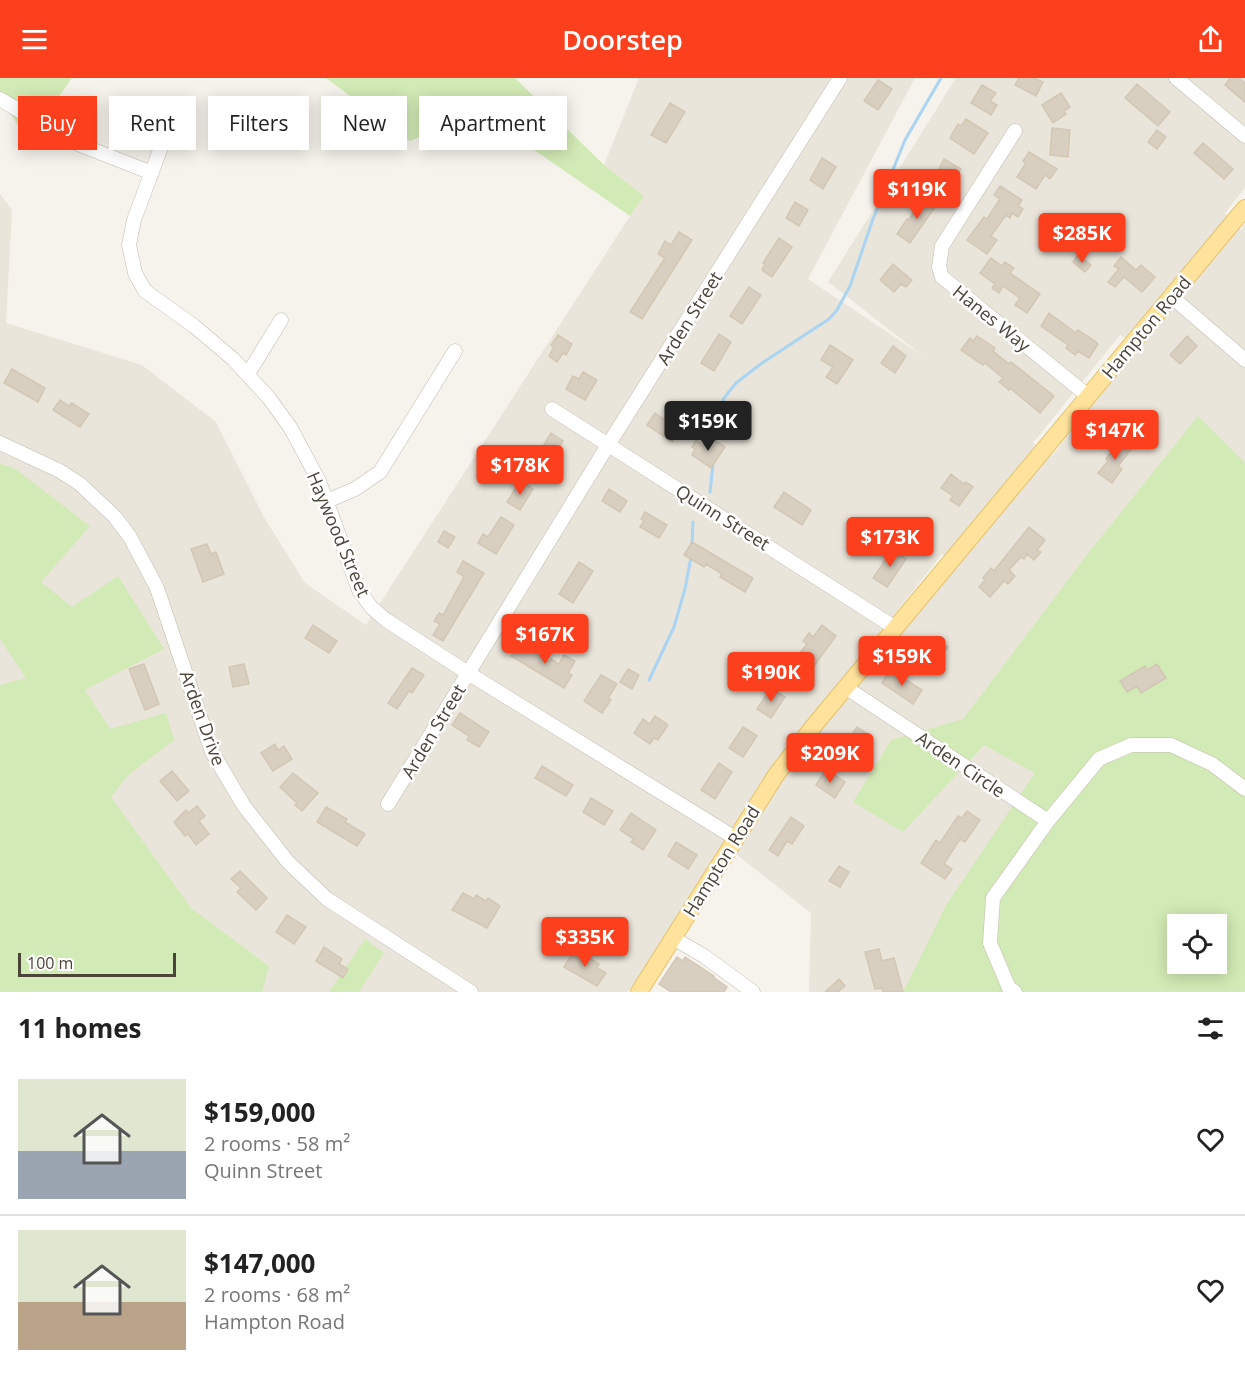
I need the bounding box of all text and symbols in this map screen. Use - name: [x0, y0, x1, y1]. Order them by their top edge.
- text: Doorstep: [562, 21, 683, 58]
- icon: menu: [18, 23, 51, 56]
- icon: share: [1194, 23, 1227, 56]
- chip: Buy: [18, 96, 97, 150]
- chip: Rent: [109, 96, 196, 150]
- chip: Filters: [208, 96, 309, 150]
- chip: New: [321, 96, 407, 150]
- chip: Apartment: [419, 96, 567, 150]
- pin: $119K: [875, 169, 959, 220]
- text: $119K: [887, 175, 947, 202]
- pin: $285K: [1040, 213, 1124, 264]
- text: $285K: [1052, 219, 1112, 246]
- street label: Arden Street: [651, 267, 727, 369]
- street label: Hampton Road: [1096, 271, 1196, 383]
- street label: Hanes Way: [948, 279, 1037, 357]
- pin: $159K: [666, 401, 750, 452]
- text: $159K: [678, 407, 738, 434]
- pin: $147K: [1073, 410, 1157, 461]
- text: $147K: [1085, 416, 1145, 443]
- pin: $178K: [478, 445, 562, 496]
- text: $178K: [490, 451, 550, 478]
- street label: Haywood Street: [302, 468, 376, 600]
- street label: Quinn Street: [671, 479, 775, 555]
- pin: $173K: [848, 517, 932, 568]
- text: $173K: [860, 523, 920, 550]
- pin: $167K: [503, 614, 587, 665]
- text: $167K: [515, 620, 575, 647]
- pin: $159K: [860, 636, 944, 687]
- text: $159K: [872, 642, 932, 669]
- pin: $190K: [729, 652, 813, 703]
- text: $190K: [741, 658, 801, 685]
- street label: Arden Drive: [175, 667, 231, 769]
- street label: Arden Street: [395, 679, 471, 783]
- street label: Arden Circle: [912, 726, 1010, 802]
- pin: $209K: [788, 733, 872, 784]
- text: $209K: [800, 739, 860, 766]
- street label: Hampton Road: [677, 801, 765, 921]
- map controls: [1167, 914, 1227, 974]
- button: locate: [1167, 914, 1227, 974]
- pin: $335K: [543, 917, 627, 968]
- text: $335K: [555, 923, 615, 950]
- scale bar: [18, 950, 176, 978]
- text: 100 m: [27, 952, 73, 974]
- text: 11 homes: [18, 1010, 142, 1046]
- icon: filters: [1194, 1012, 1227, 1045]
- text: $159,000: [204, 1094, 315, 1130]
- icon: home: [66, 1103, 138, 1175]
- icon: heart: [1194, 1123, 1227, 1156]
- text: 2 rooms · 58 m²: [204, 1130, 350, 1157]
- text: Quinn Street: [204, 1157, 322, 1184]
- text: $147,000: [204, 1245, 315, 1281]
- icon: home: [66, 1254, 138, 1326]
- icon: heart: [1194, 1274, 1227, 1307]
- text: 2 rooms · 68 m²: [204, 1281, 350, 1308]
- text: Hampton Road: [204, 1308, 345, 1335]

